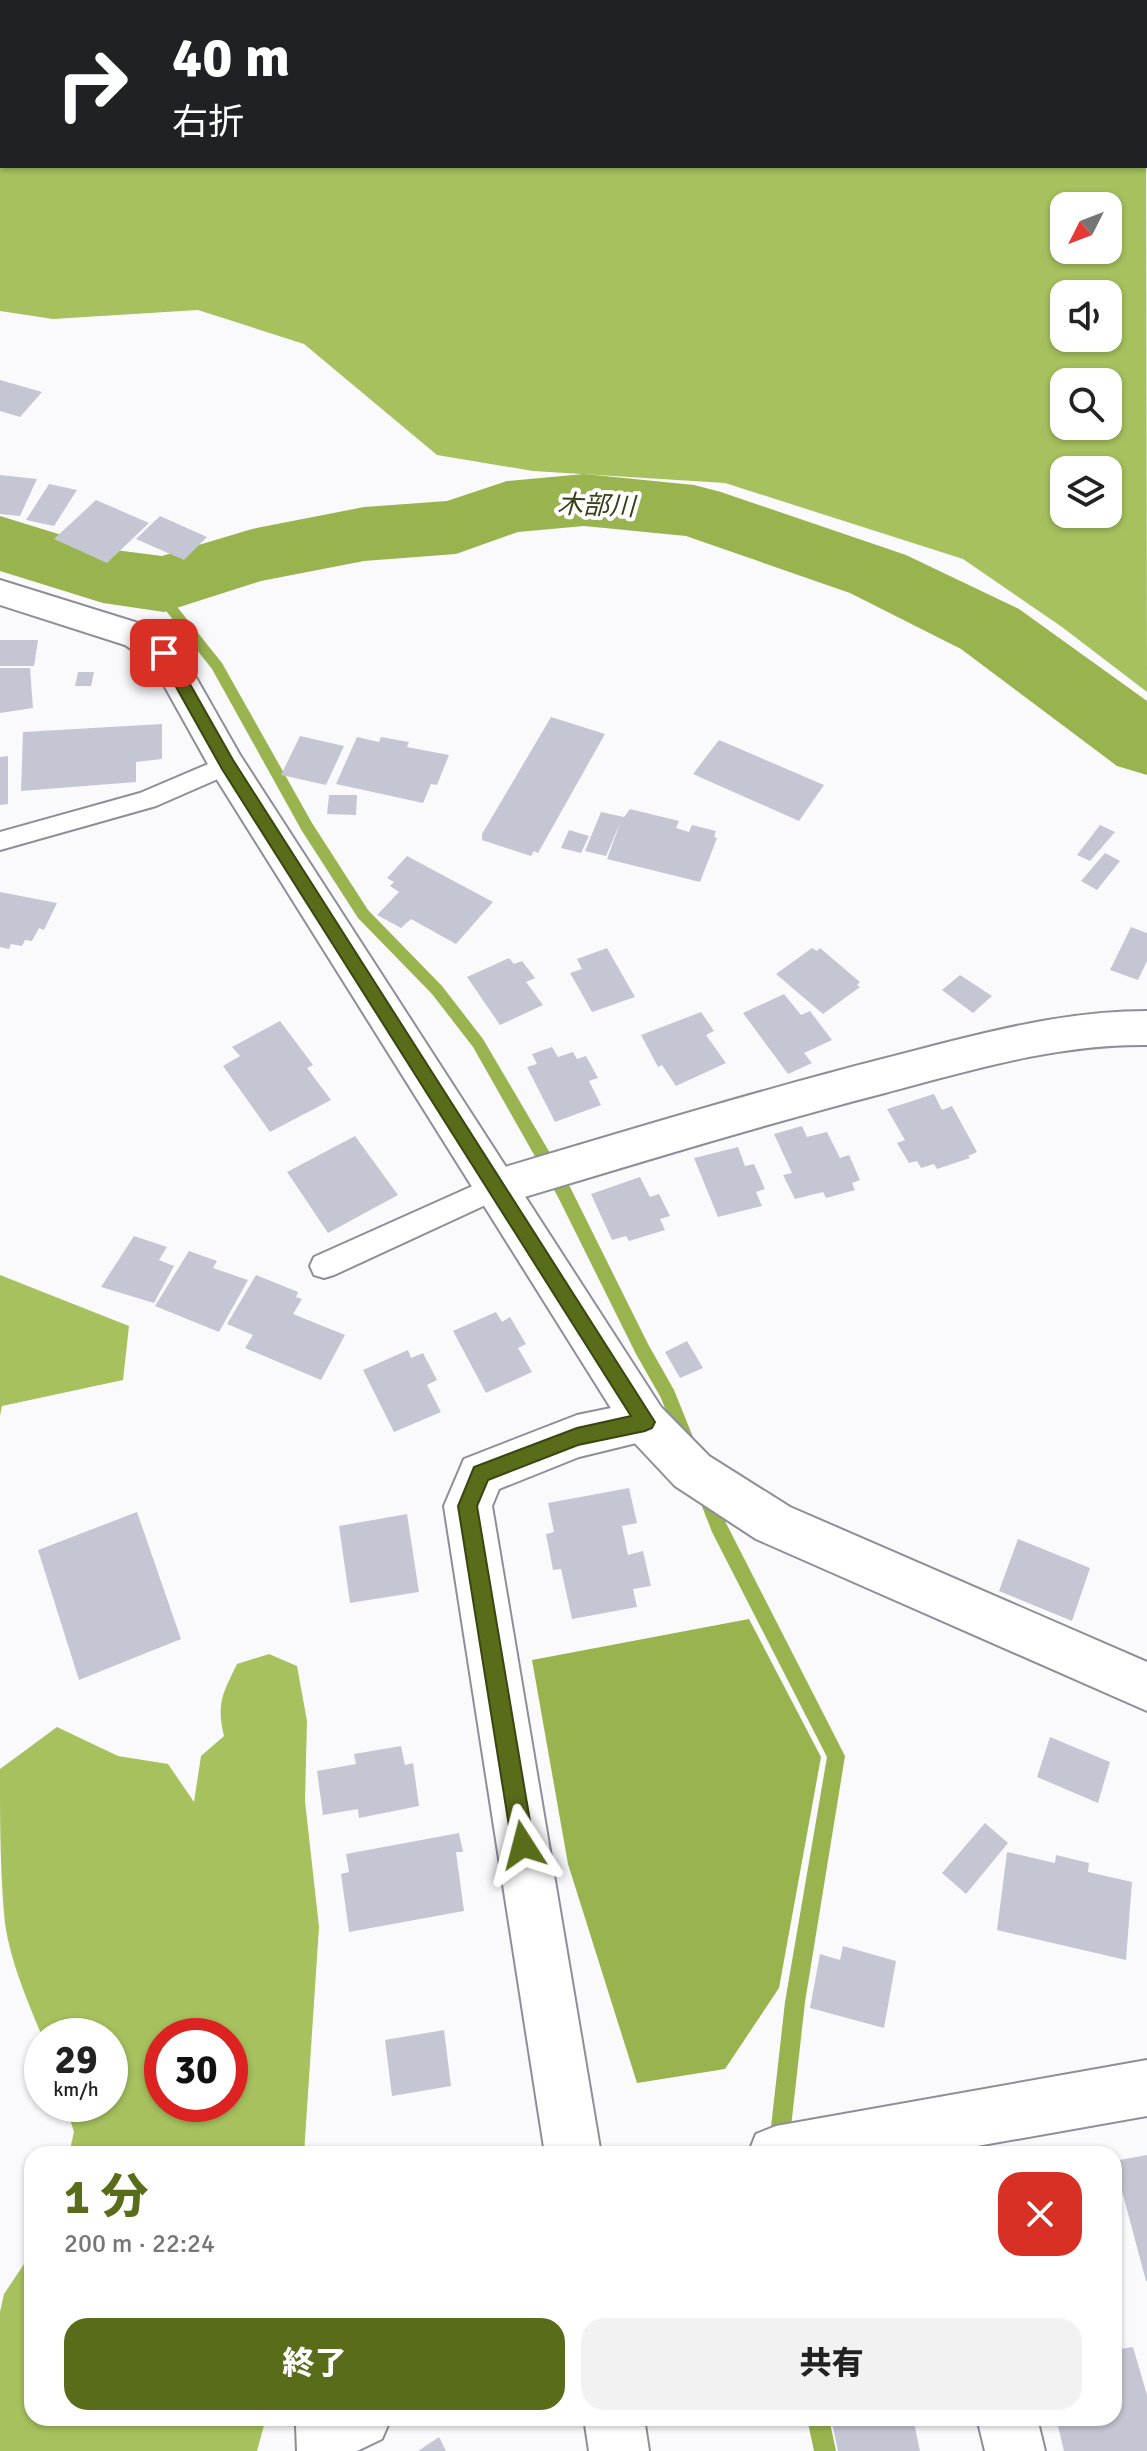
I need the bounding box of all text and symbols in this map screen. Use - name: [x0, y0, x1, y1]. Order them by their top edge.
- text: 40 m: [172, 23, 290, 92]
- icon: right: [40, 32, 144, 136]
- text: 右折: [172, 100, 244, 145]
- north arrow: [1050, 192, 1122, 264]
- map controls: [1050, 192, 1122, 528]
- button: sound: [1050, 280, 1122, 352]
- button: search: [1050, 368, 1122, 440]
- button: layers: [1050, 456, 1122, 528]
- water label: 木部川: [556, 489, 638, 523]
- pin: [130, 619, 198, 687]
- icon: arrive: [142, 631, 186, 675]
- position arrow: [481, 1803, 565, 1887]
- speed limit sign: 30: [144, 2018, 248, 2122]
- text: 29: [54, 2035, 98, 2085]
- text: km/h: [53, 2077, 99, 2102]
- text: 1 分: [64, 2168, 148, 2227]
- button: close: [998, 2172, 1082, 2256]
- text: 200 m · 22:24: [64, 2228, 215, 2260]
- button: 終了: [64, 2318, 565, 2410]
- button: 共有: [581, 2318, 1082, 2410]

